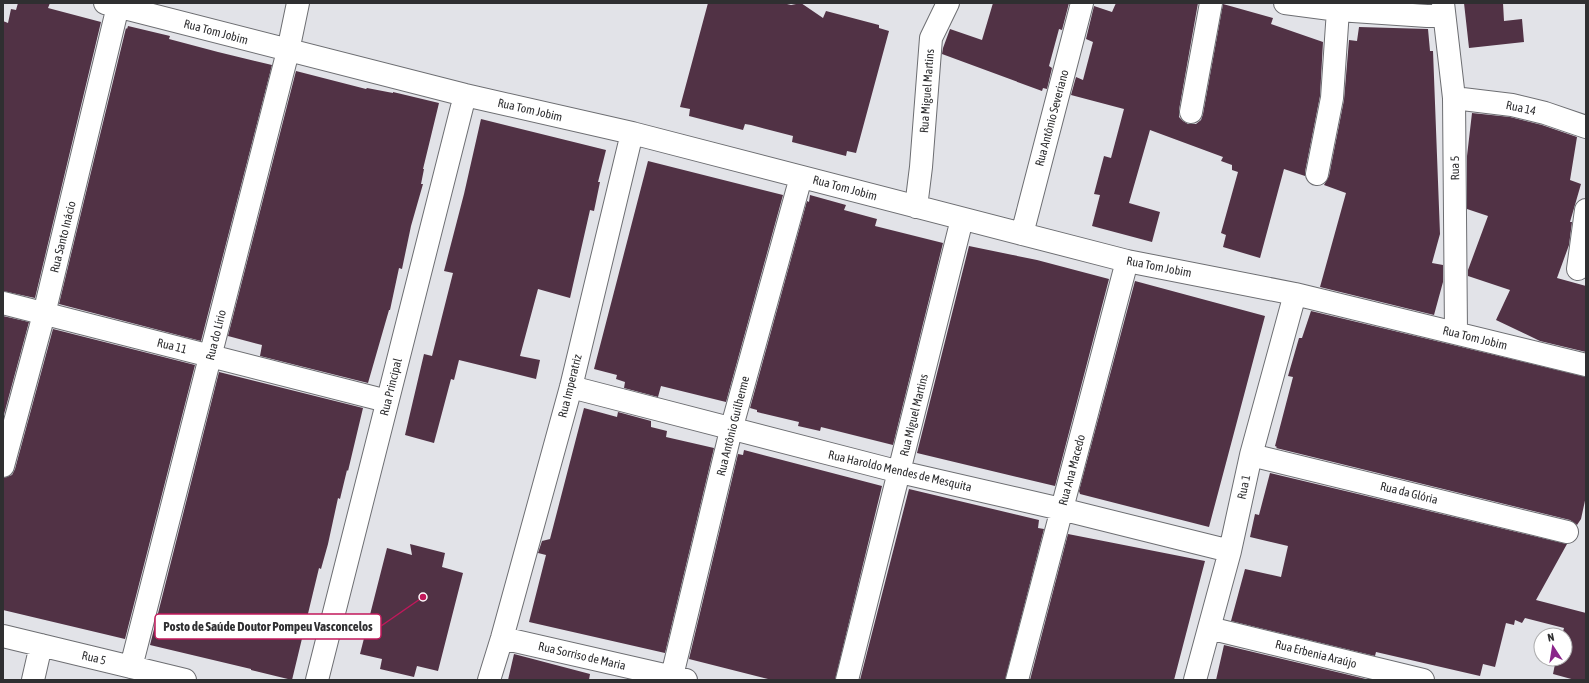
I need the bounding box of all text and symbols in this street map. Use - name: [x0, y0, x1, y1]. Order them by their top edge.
- street label: Rua Tom Jobim: [182, 17, 250, 47]
- street label: Rua Miguel Martins: [917, 48, 937, 134]
- street label: Rua Antônio Severiano: [1032, 68, 1072, 168]
- street label: Rua Tom Jobim: [496, 96, 564, 124]
- street label: Rua 14: [1505, 98, 1538, 118]
- street label: Rua 5: [1448, 156, 1462, 180]
- street label: Rua Tom Jobim: [811, 173, 879, 203]
- street label: Rua Santo Inácio: [47, 199, 79, 274]
- street label: Rua Tom Jobim: [1125, 254, 1193, 280]
- street label: Rua do Lírio: [203, 308, 229, 362]
- street label: Rua Tom Jobim: [1441, 323, 1509, 353]
- street label: Rua 11: [156, 336, 189, 357]
- street label: Rua Imperatriz: [555, 352, 585, 419]
- street label: Rua Principal: [377, 356, 405, 417]
- street label: Rua Miguel Martins: [897, 372, 931, 458]
- street label: Rua Antônio Guilherme: [714, 375, 752, 477]
- street label: Rua Ana Macedo: [1056, 433, 1088, 507]
- street label: Rua Haroldo Mendes de Mesquita: [827, 448, 973, 494]
- street label: Rua 1: [1235, 473, 1253, 501]
- street label: Rua da Glória: [1379, 479, 1439, 507]
- callout: Posto de Saúde Doutor Pompeu Vasconcelos: [155, 614, 381, 639]
- text: Posto de Saúde Doutor Pompeu Vasconcelos: [163, 619, 373, 634]
- north arrow: [1533, 627, 1573, 667]
- text: N: [1546, 631, 1555, 644]
- street label: Rua Erbenia Araújo: [1274, 637, 1359, 671]
- street label: Rua Sorriso de Maria: [537, 639, 627, 673]
- street label: Rua 5: [80, 648, 108, 668]

